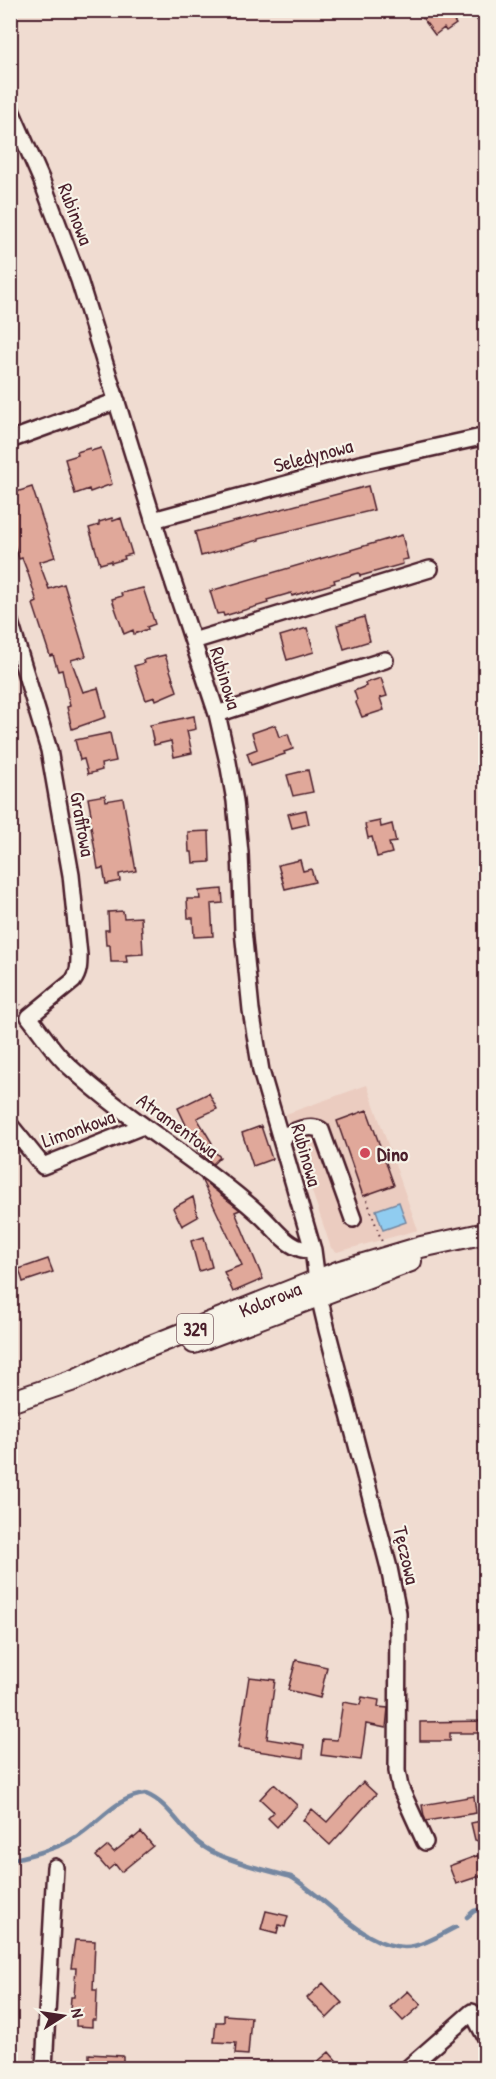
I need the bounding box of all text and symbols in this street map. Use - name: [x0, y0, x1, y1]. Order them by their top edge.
- street label: Rubinowa: [52, 179, 100, 249]
- street label: Seledynowa: [270, 431, 356, 479]
- street label: Rubinowa: [204, 643, 248, 713]
- street label: Grafitowa: [64, 790, 102, 859]
- street label: Atramentowa: [132, 1086, 224, 1164]
- street label: Limonkowa: [38, 1102, 119, 1154]
- street label: Rubinowa: [285, 1121, 329, 1190]
- place label: Dino: [377, 1140, 408, 1167]
- marker: Dino: [358, 1146, 372, 1160]
- street label: Kolorowa: [235, 1274, 305, 1324]
- road number: 329: [177, 1314, 213, 1344]
- street label: Tęczowa: [387, 1523, 427, 1587]
- north arrow: [33, 1986, 93, 2046]
- text: N: [66, 2006, 89, 2020]

